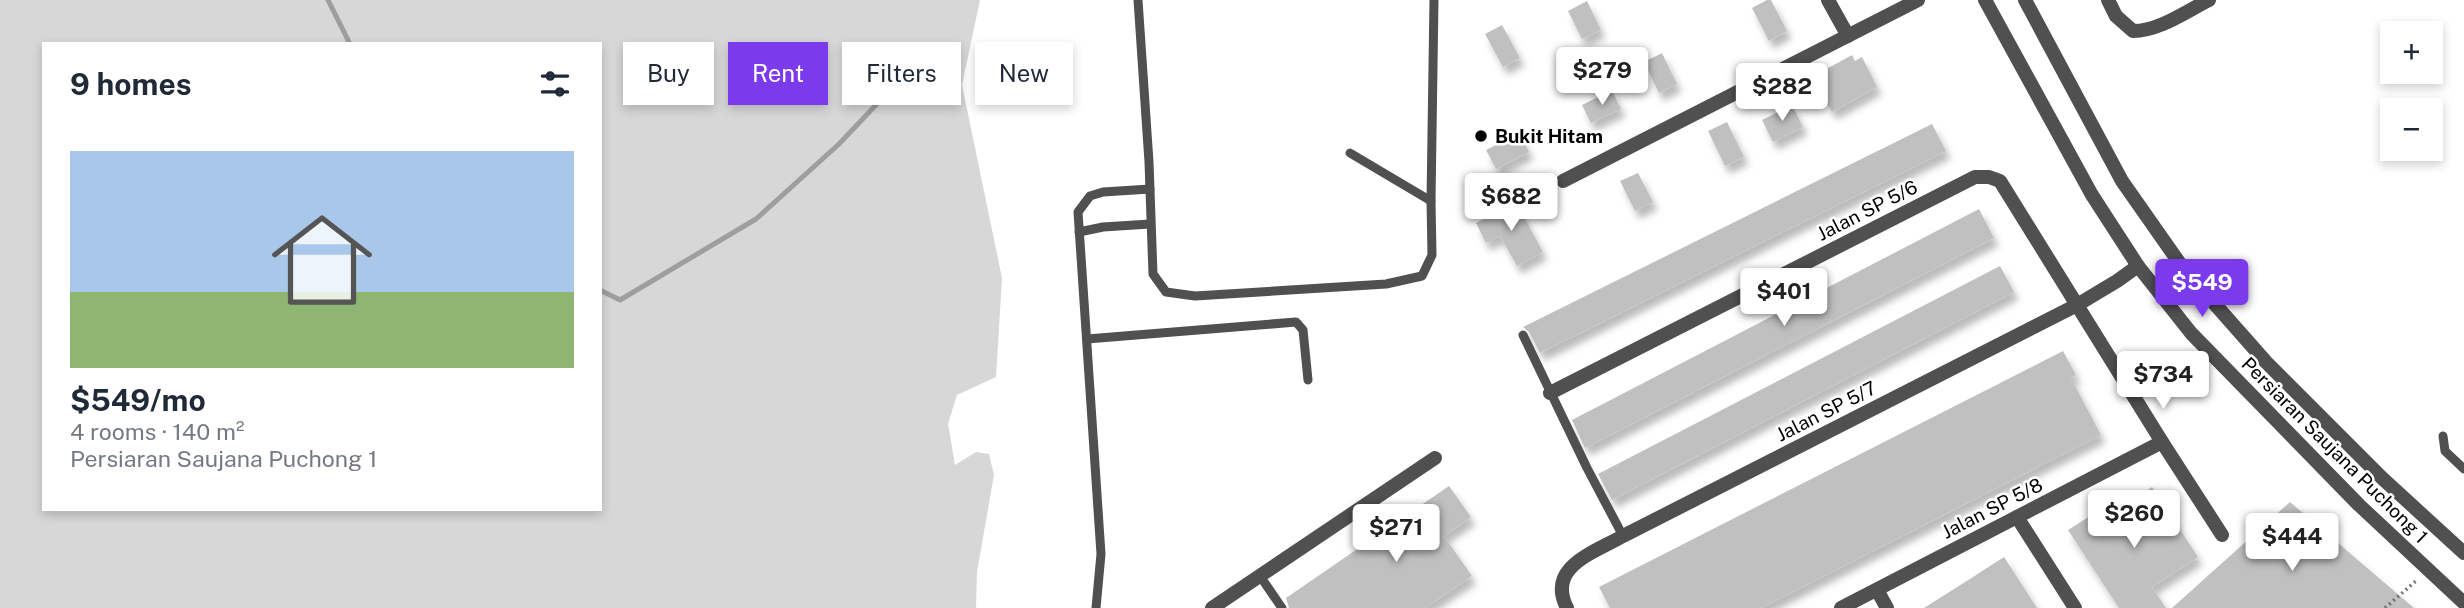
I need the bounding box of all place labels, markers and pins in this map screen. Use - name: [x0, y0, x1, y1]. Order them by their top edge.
- pin: $279: [1561, 48, 1643, 107]
- pin: $282: [1741, 64, 1823, 123]
- place label: Bukit Hitam: [1495, 125, 1603, 147]
- marker: Bukit Hitam: [1473, 128, 1489, 144]
- pin: $682: [1470, 174, 1552, 233]
- pin: $549: [2161, 260, 2243, 319]
- pin: $401: [1743, 268, 1825, 328]
- pin: $734: [2122, 352, 2204, 411]
- pin: $260: [2093, 490, 2175, 550]
- pin: $271: [1355, 504, 1437, 564]
- pin: $444: [2251, 514, 2333, 573]

